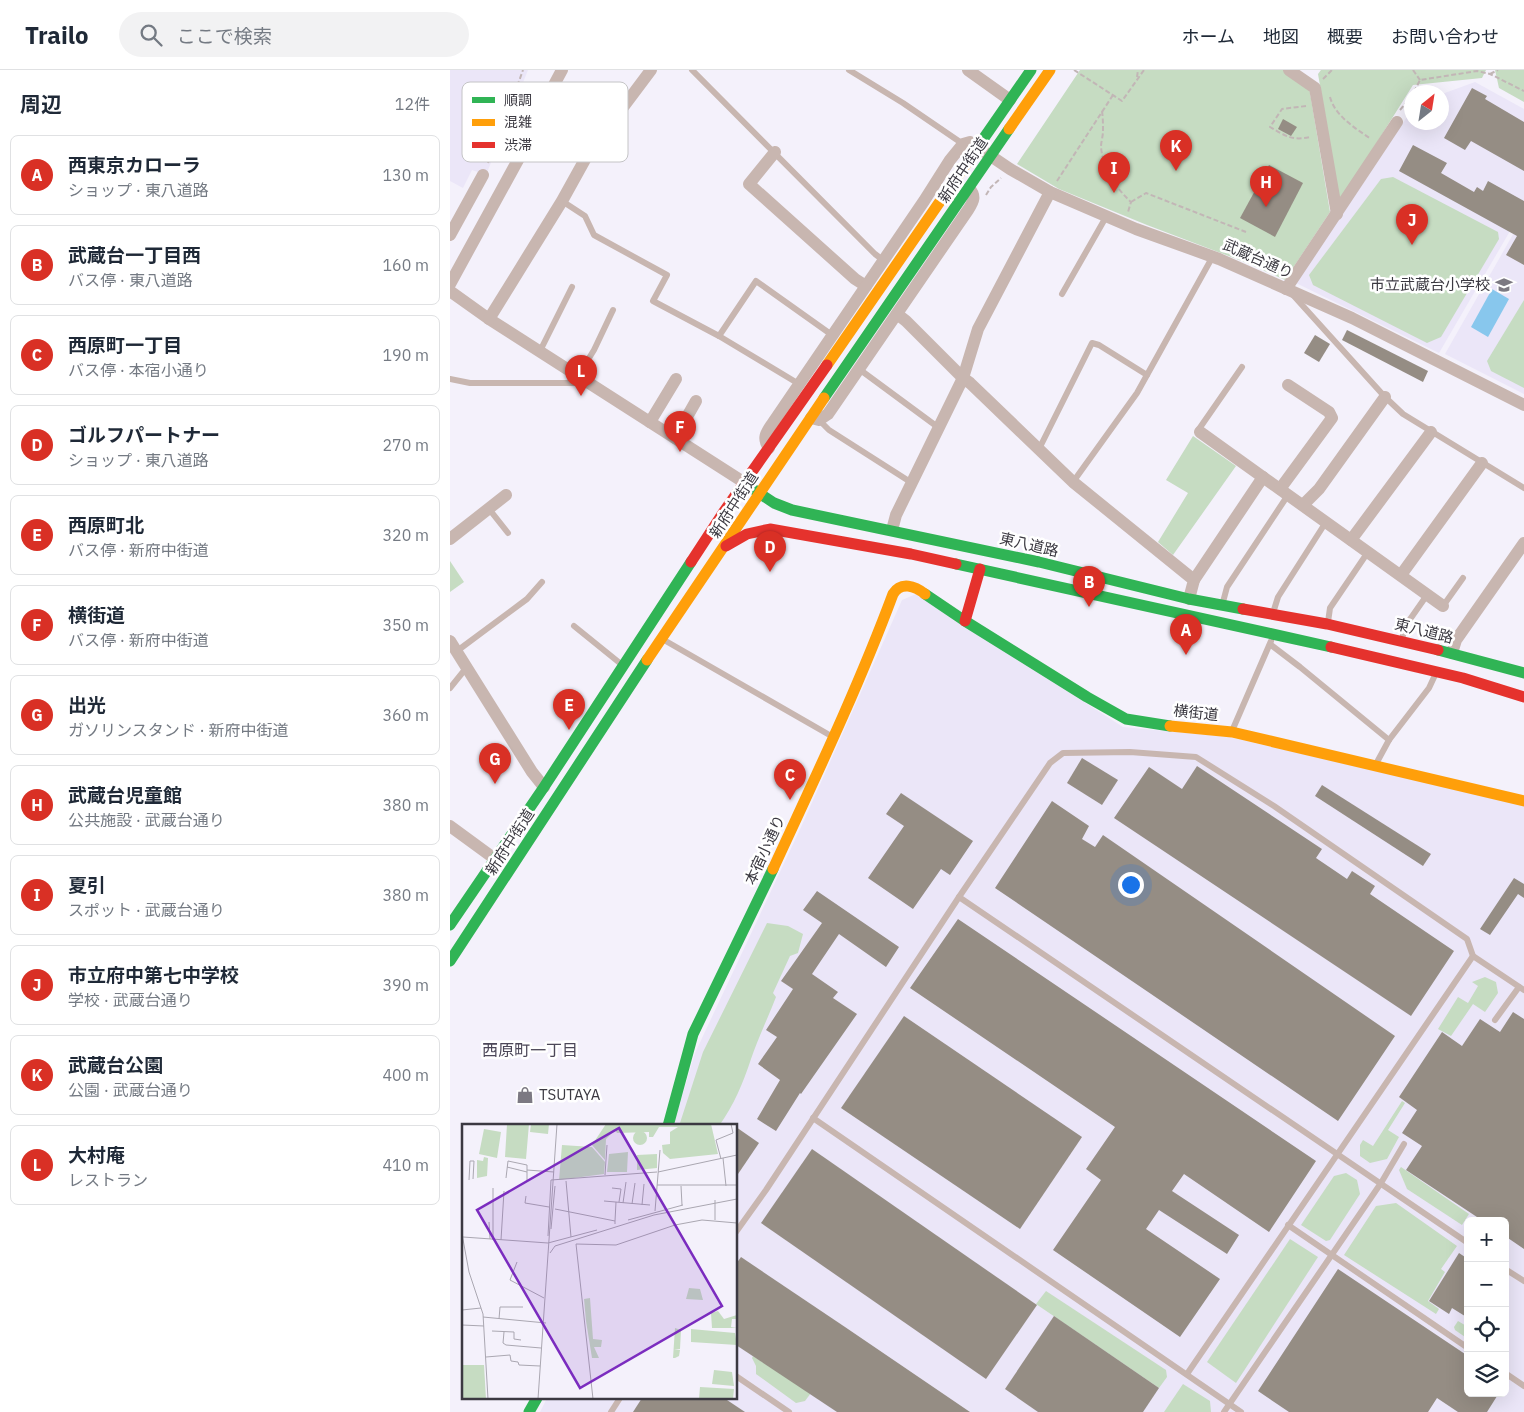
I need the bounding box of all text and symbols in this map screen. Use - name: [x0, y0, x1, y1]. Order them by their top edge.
- search box: [119, 12, 469, 57]
- text: Trailo: [25, 19, 89, 51]
- icon: search: [137, 21, 165, 49]
- text: ここで検索: [177, 24, 272, 48]
- text: ホーム: [1182, 25, 1235, 48]
- text: 地図: [1263, 25, 1299, 48]
- text: 概要: [1327, 25, 1363, 48]
- text: お問い合わせ: [1391, 25, 1499, 48]
- legend: [462, 82, 628, 162]
- north arrow: [1404, 85, 1449, 130]
- text: 周辺: [20, 90, 62, 118]
- text: 順調: [504, 91, 532, 109]
- text: 12件: [395, 94, 430, 114]
- text: 混雑: [504, 113, 532, 131]
- pin: K: [1160, 130, 1192, 171]
- street label: 新府中街道: [934, 133, 991, 206]
- text: 渋滞: [504, 136, 532, 154]
- pin: I: [1098, 152, 1130, 193]
- text: 西東京カローラ: [68, 153, 201, 177]
- text: A: [32, 165, 42, 185]
- text: 130 m: [382, 165, 429, 185]
- pin: H: [1250, 166, 1282, 207]
- text: ショップ · 東八道路: [68, 180, 209, 200]
- pin: J: [1396, 204, 1428, 245]
- street label: 武蔵台通り: [1220, 235, 1296, 282]
- text: 武蔵台一丁目西: [68, 243, 201, 267]
- text: B: [32, 255, 42, 275]
- text: 160 m: [382, 255, 429, 275]
- text: バス停 · 東八道路: [68, 270, 193, 290]
- place label: 市立武蔵台小学校: [1370, 275, 1490, 294]
- school or university icon: 市立武蔵台小学校: [1494, 275, 1514, 295]
- text: 西原町一丁目: [68, 333, 182, 357]
- text: C: [32, 345, 42, 365]
- text: 190 m: [382, 345, 429, 365]
- pin: L: [565, 355, 597, 396]
- text: バス停 · 本宿小通り: [68, 360, 209, 380]
- pin: F: [664, 411, 696, 452]
- text: ゴルフパートナー: [68, 423, 220, 447]
- text: D: [31, 435, 43, 455]
- text: 270 m: [382, 435, 429, 455]
- text: ショップ · 東八道路: [68, 450, 209, 470]
- street label: 新府中街道: [705, 468, 762, 541]
- text: 西原町北: [68, 513, 144, 537]
- text: E: [32, 525, 42, 545]
- text: 320 m: [382, 525, 429, 545]
- street label: 東八道路: [998, 529, 1060, 561]
- pin: D: [754, 531, 786, 572]
- text: バス停 · 新府中街道: [68, 540, 209, 560]
- pin: B: [1073, 566, 1105, 607]
- text: 横街道: [68, 603, 125, 627]
- pin: A: [1170, 614, 1202, 655]
- street label: 東八道路: [1393, 614, 1456, 647]
- text: F: [32, 615, 42, 635]
- text: 350 m: [382, 615, 429, 635]
- text: バス停 · 新府中街道: [68, 630, 209, 650]
- pin: E: [553, 689, 585, 730]
- text: 出光: [68, 693, 106, 717]
- street label: 横街道: [1173, 701, 1219, 724]
- text: G: [31, 705, 43, 725]
- text: 360 m: [382, 705, 429, 725]
- text: ガソリンスタンド · 新府中街道: [68, 720, 288, 740]
- pin: G: [479, 743, 511, 784]
- pin: C: [774, 759, 806, 800]
- text: 武蔵台児童館: [68, 783, 182, 807]
- text: H: [31, 795, 43, 815]
- text: 380 m: [382, 795, 429, 815]
- street label: 新府中街道: [481, 805, 538, 878]
- text: 公共施設 · 武蔵台通り: [68, 810, 225, 830]
- street label: 本宿小通り: [740, 812, 789, 888]
- your location: [1118, 872, 1144, 898]
- text: 夏引: [68, 873, 106, 897]
- text: I: [34, 885, 40, 905]
- text: 380 m: [382, 885, 429, 905]
- text: スポット · 武蔵台通り: [68, 900, 225, 920]
- text: 市立府中第七中学校: [68, 963, 239, 987]
- text: J: [33, 975, 41, 995]
- text: 390 m: [382, 975, 429, 995]
- text: 学校 · 武蔵台通り: [68, 990, 193, 1010]
- district label: 西原町一丁目: [482, 1040, 578, 1060]
- text: 武蔵台公園: [68, 1053, 163, 1077]
- text: K: [31, 1065, 43, 1085]
- text: 400 m: [382, 1065, 429, 1085]
- text: 公園 · 武蔵台通り: [68, 1080, 193, 1100]
- shop icon: TSUTAYA: [515, 1085, 535, 1105]
- place label: TSUTAYA: [539, 1085, 601, 1104]
- inset map: [462, 1124, 738, 1400]
- text: 大村庵: [68, 1143, 125, 1167]
- text: L: [33, 1155, 41, 1175]
- text: 410 m: [382, 1155, 429, 1175]
- text: レストラン: [68, 1170, 148, 1190]
- map controls: [1464, 1217, 1509, 1397]
- button: +: [1464, 1217, 1509, 1262]
- button: −: [1464, 1262, 1509, 1307]
- button: locate: [1464, 1307, 1509, 1352]
- button: layers: [1464, 1352, 1509, 1397]

